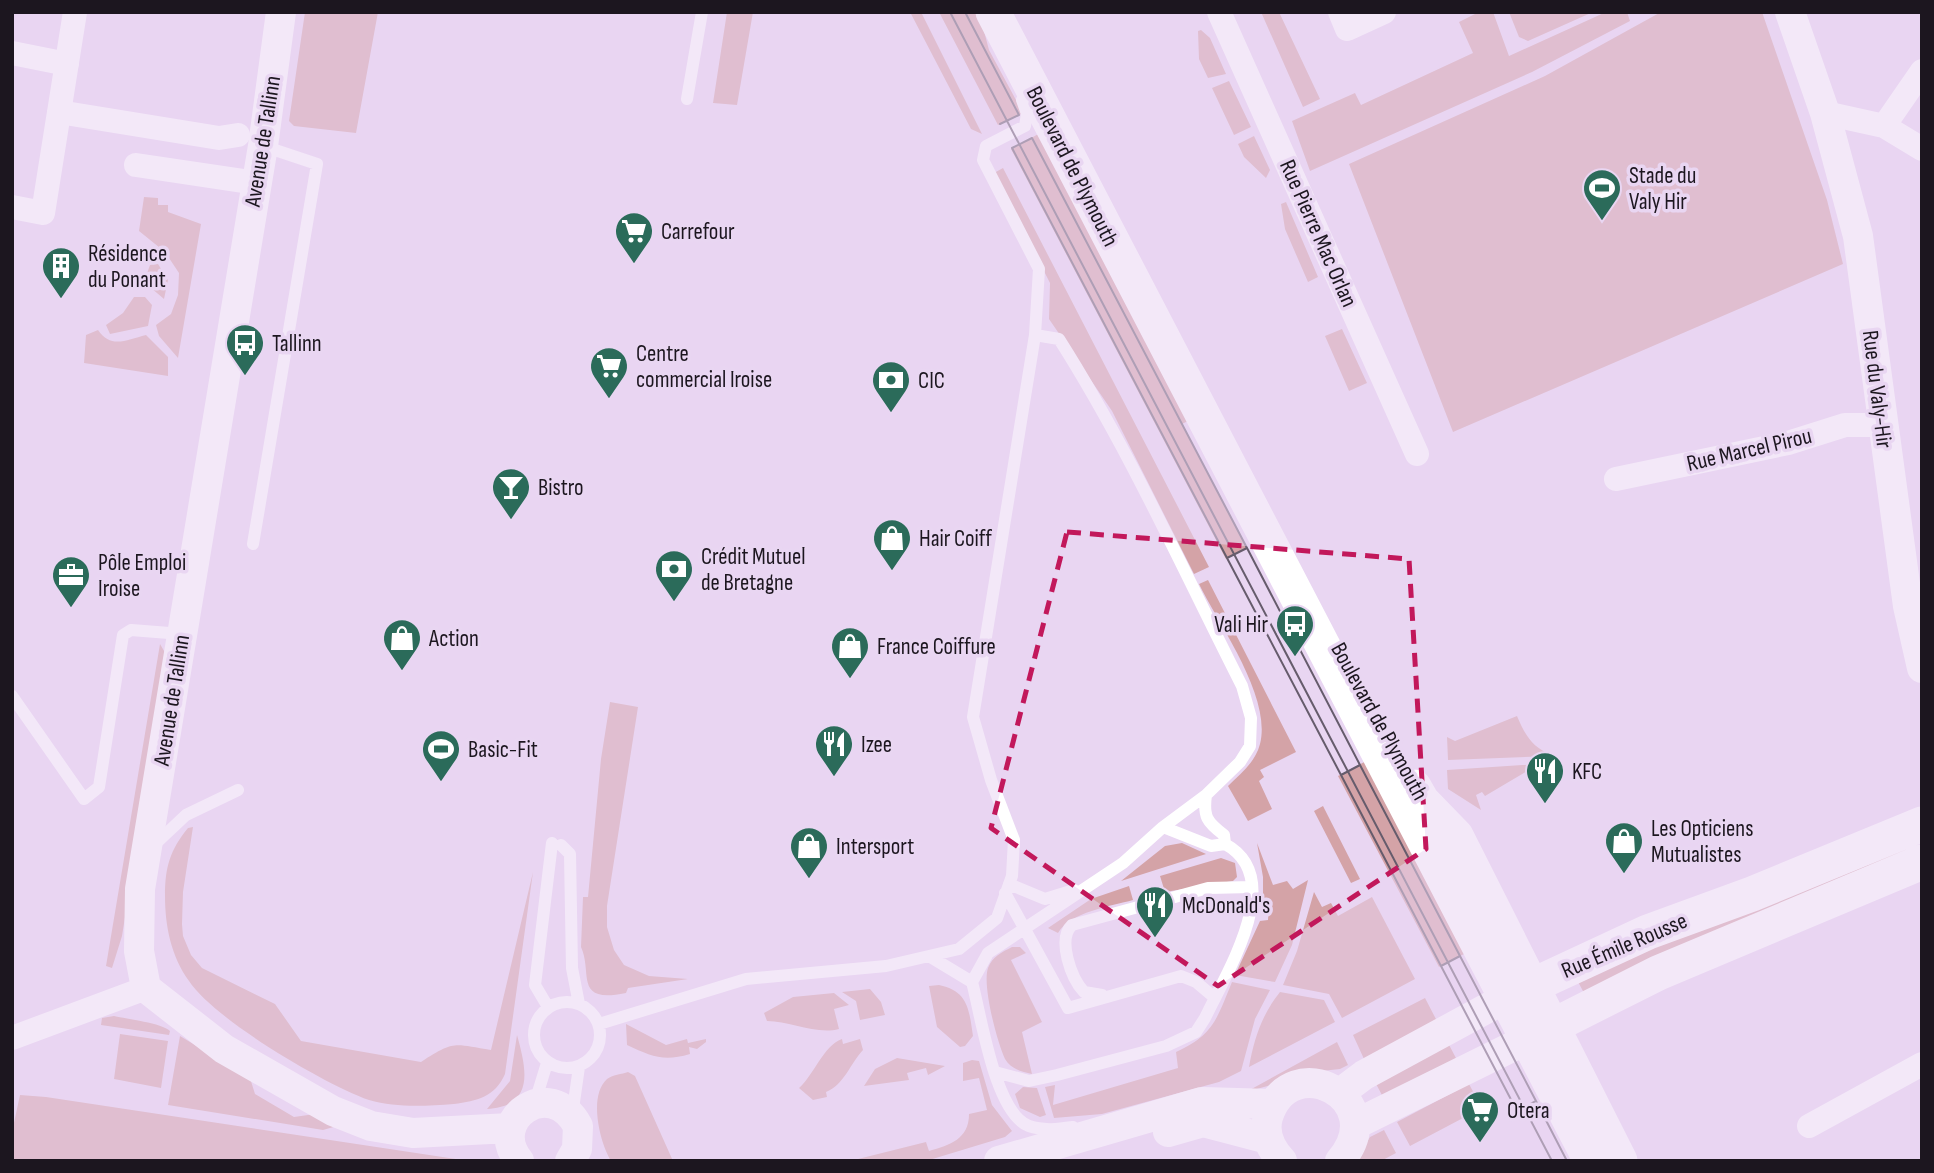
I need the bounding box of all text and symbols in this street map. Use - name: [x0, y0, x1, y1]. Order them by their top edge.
- street label: Avenue de Tallinn: [239, 74, 287, 210]
- street label: Boulevard de Plymouth: [1020, 82, 1124, 251]
- street label: Rue Pierre Mac Orlan: [1273, 155, 1363, 311]
- place label: Stade du Valy Hir: [1629, 162, 1696, 216]
- sports icon: Stade du Valy Hir: [1581, 167, 1623, 222]
- supermarket icon: Carrefour: [613, 210, 655, 265]
- place label: Carrefour: [661, 218, 735, 246]
- place label: Résidence du Ponant: [88, 240, 167, 294]
- building icon: Résidence du Ponant: [40, 245, 82, 300]
- bus stop icon: Tallinn: [224, 322, 266, 377]
- street label: Rue du Valy-Hir: [1856, 329, 1898, 450]
- place label: Tallinn: [272, 330, 322, 358]
- place label: Centre commercial Iroise: [636, 340, 772, 394]
- supermarket icon: Centre commercial Iroise: [588, 345, 630, 400]
- bank icon: CIC: [870, 359, 912, 414]
- place label: CIC: [918, 367, 945, 395]
- street label: Rue Marcel Pirou: [1684, 422, 1815, 478]
- bar icon: Bistro: [490, 466, 532, 521]
- place label: Bistro: [538, 474, 584, 502]
- shop icon: Hair Coiff: [871, 517, 913, 572]
- place label: Hair Coiff: [919, 525, 993, 553]
- place label: Crédit Mutuel de Bretagne: [701, 543, 806, 597]
- bank icon: Crédit Mutuel de Bretagne: [653, 548, 695, 603]
- place label: Pôle Emploi Iroise: [98, 549, 186, 603]
- office icon: Pôle Emploi Iroise: [50, 554, 92, 609]
- bus stop icon: Vali Hir: [1274, 603, 1316, 658]
- place label: Vali Hir: [1214, 611, 1268, 639]
- shop icon: Action: [381, 617, 423, 672]
- place label: Action: [428, 625, 479, 653]
- shop icon: France Coiffure: [829, 625, 871, 680]
- street label: Avenue de Tallinn: [148, 633, 196, 769]
- place label: France Coiffure: [877, 633, 996, 661]
- street label: Boulevard de Plymouth: [1324, 638, 1434, 805]
- restaurant icon: Izee: [813, 723, 855, 778]
- sports icon: Basic-Fit: [420, 728, 462, 783]
- place label: Izee: [861, 731, 892, 759]
- place label: Basic-Fit: [468, 736, 538, 764]
- restaurant icon: KFC: [1524, 750, 1566, 805]
- place label: KFC: [1572, 758, 1602, 786]
- place label: Les Opticiens Mutualistes: [1651, 815, 1753, 869]
- shop icon: Les Opticiens Mutualistes: [1603, 820, 1645, 875]
- shop icon: Intersport: [788, 825, 830, 880]
- place label: Intersport: [836, 833, 914, 861]
- restaurant icon: McDonald's: [1134, 884, 1176, 939]
- place label: McDonald's: [1182, 892, 1270, 920]
- street label: Rue Émile Rousse: [1557, 907, 1691, 985]
- supermarket icon: Otera: [1459, 1089, 1501, 1144]
- place label: Otera: [1507, 1097, 1550, 1125]

